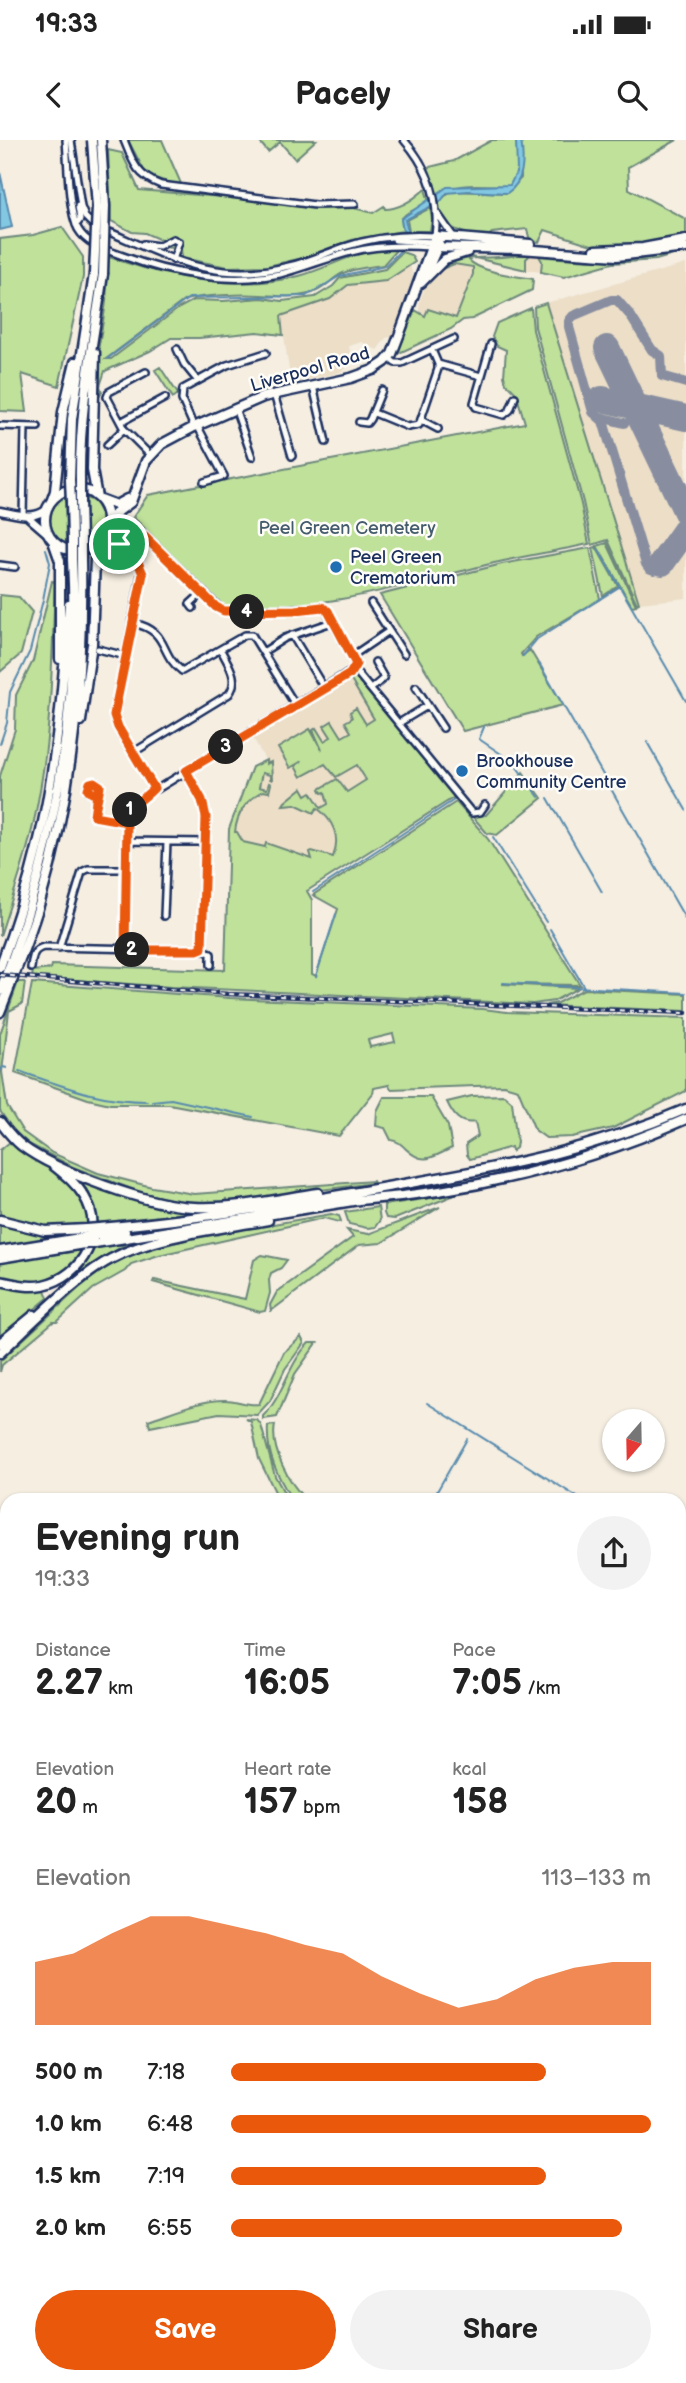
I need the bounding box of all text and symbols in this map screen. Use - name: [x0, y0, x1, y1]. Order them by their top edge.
- text: 19:33: [35, 9, 98, 40]
- text: Pacely: [295, 75, 391, 114]
- icon: back: [35, 76, 73, 114]
- icon: search: [613, 76, 651, 114]
- street label: Liverpool Road: [248, 342, 372, 397]
- pin: [89, 514, 149, 574]
- park label: Peel Green Cemetery: [258, 518, 436, 539]
- icon: arrive: [100, 525, 138, 563]
- place label: Peel Green Crematorium: [350, 547, 456, 589]
- marker: Peel Green Crematorium: [328, 559, 344, 575]
- pin: 4: [230, 594, 264, 630]
- text: 4: [241, 600, 252, 623]
- pin: 3: [208, 730, 244, 764]
- text: 3: [220, 735, 231, 758]
- place label: Brookhouse Community Centre: [476, 751, 627, 793]
- marker: Brookhouse Community Centre: [454, 763, 470, 779]
- pin: 1: [113, 792, 148, 828]
- text: 1: [126, 798, 134, 821]
- pin: 2: [114, 932, 150, 968]
- text: 2: [126, 938, 137, 961]
- north arrow: [602, 1409, 665, 1472]
- map controls: [602, 1409, 665, 1472]
- text: Evening run: [35, 1516, 240, 1561]
- button: share: [577, 1516, 651, 1590]
- text: 19:33: [35, 1565, 90, 1593]
- text: Distance: [35, 1639, 111, 1662]
- text: Time: [244, 1639, 286, 1662]
- text: Pace: [452, 1639, 496, 1662]
- text: 2.27: [35, 1662, 103, 1705]
- text: 16:05: [244, 1662, 330, 1705]
- text: 7:05: [452, 1662, 522, 1705]
- text: km: [103, 1677, 133, 1700]
- text: /km: [522, 1677, 561, 1700]
- text: Elevation: [35, 1758, 114, 1781]
- text: Heart rate: [244, 1758, 331, 1781]
- text: kcal: [452, 1758, 486, 1781]
- text: 20: [35, 1781, 77, 1824]
- text: 157: [244, 1781, 298, 1824]
- text: 158: [452, 1781, 508, 1824]
- text: m: [77, 1796, 98, 1819]
- text: bpm: [298, 1796, 340, 1819]
- text: Elevation: [35, 1864, 131, 1892]
- text: 113–133 m: [541, 1864, 651, 1892]
- text: 500 m: [35, 2058, 103, 2086]
- text: 7:18: [147, 2058, 185, 2086]
- text: 1.0 km: [35, 2110, 102, 2138]
- text: 6:48: [147, 2110, 193, 2138]
- text: 1.5 km: [35, 2162, 101, 2190]
- text: 7:19: [147, 2162, 185, 2190]
- text: 2.0 km: [35, 2214, 106, 2242]
- text: 6:55: [147, 2214, 192, 2242]
- button: Save: [35, 2290, 336, 2370]
- button: Share: [350, 2290, 651, 2370]

